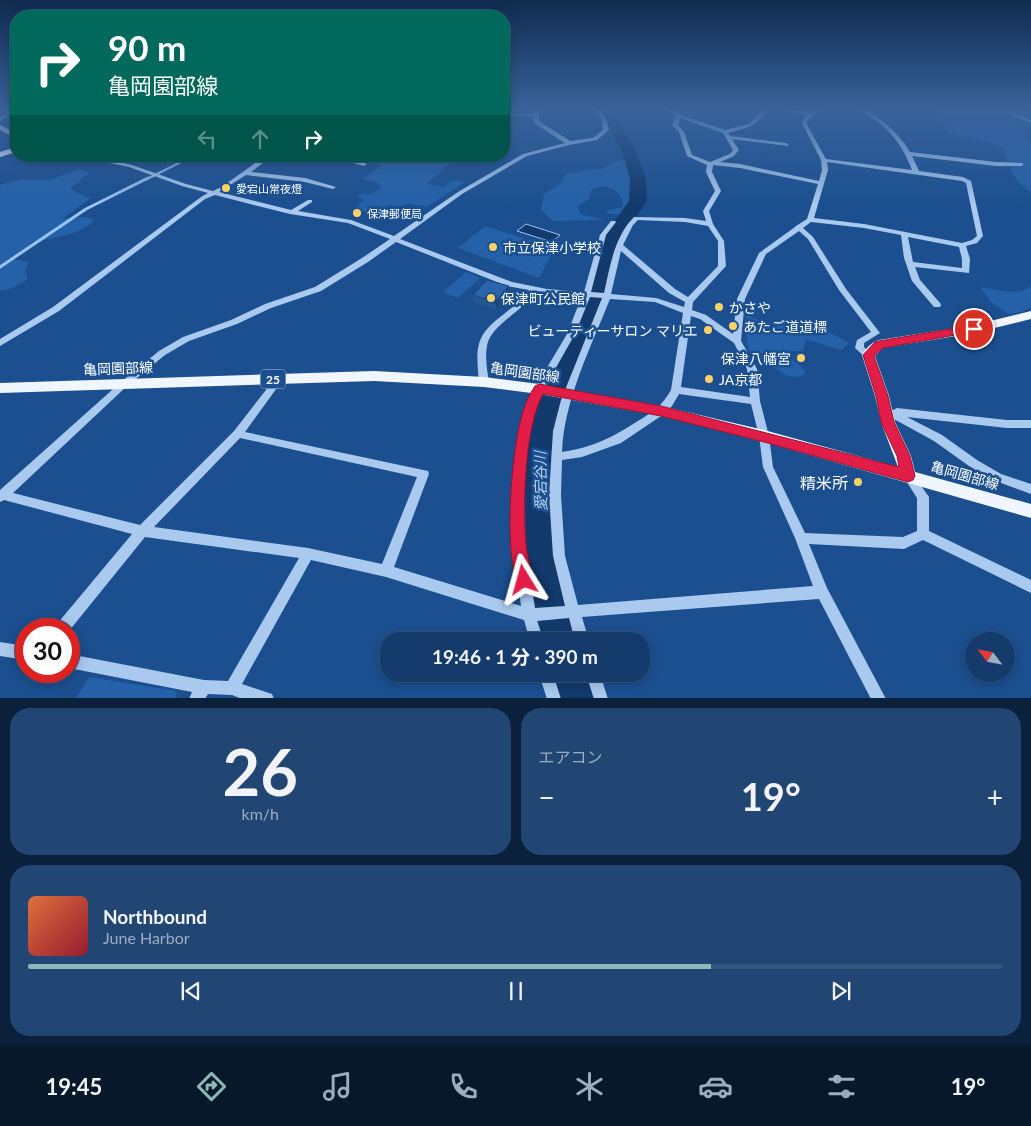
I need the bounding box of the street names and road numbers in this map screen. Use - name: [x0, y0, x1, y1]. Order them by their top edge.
- street label: 亀岡園部線: [83, 358, 153, 378]
- street label: 亀岡園部線: [489, 359, 561, 385]
- road number: 25: [260, 369, 286, 388]
- street label: 亀岡園部線: [929, 457, 1001, 493]

